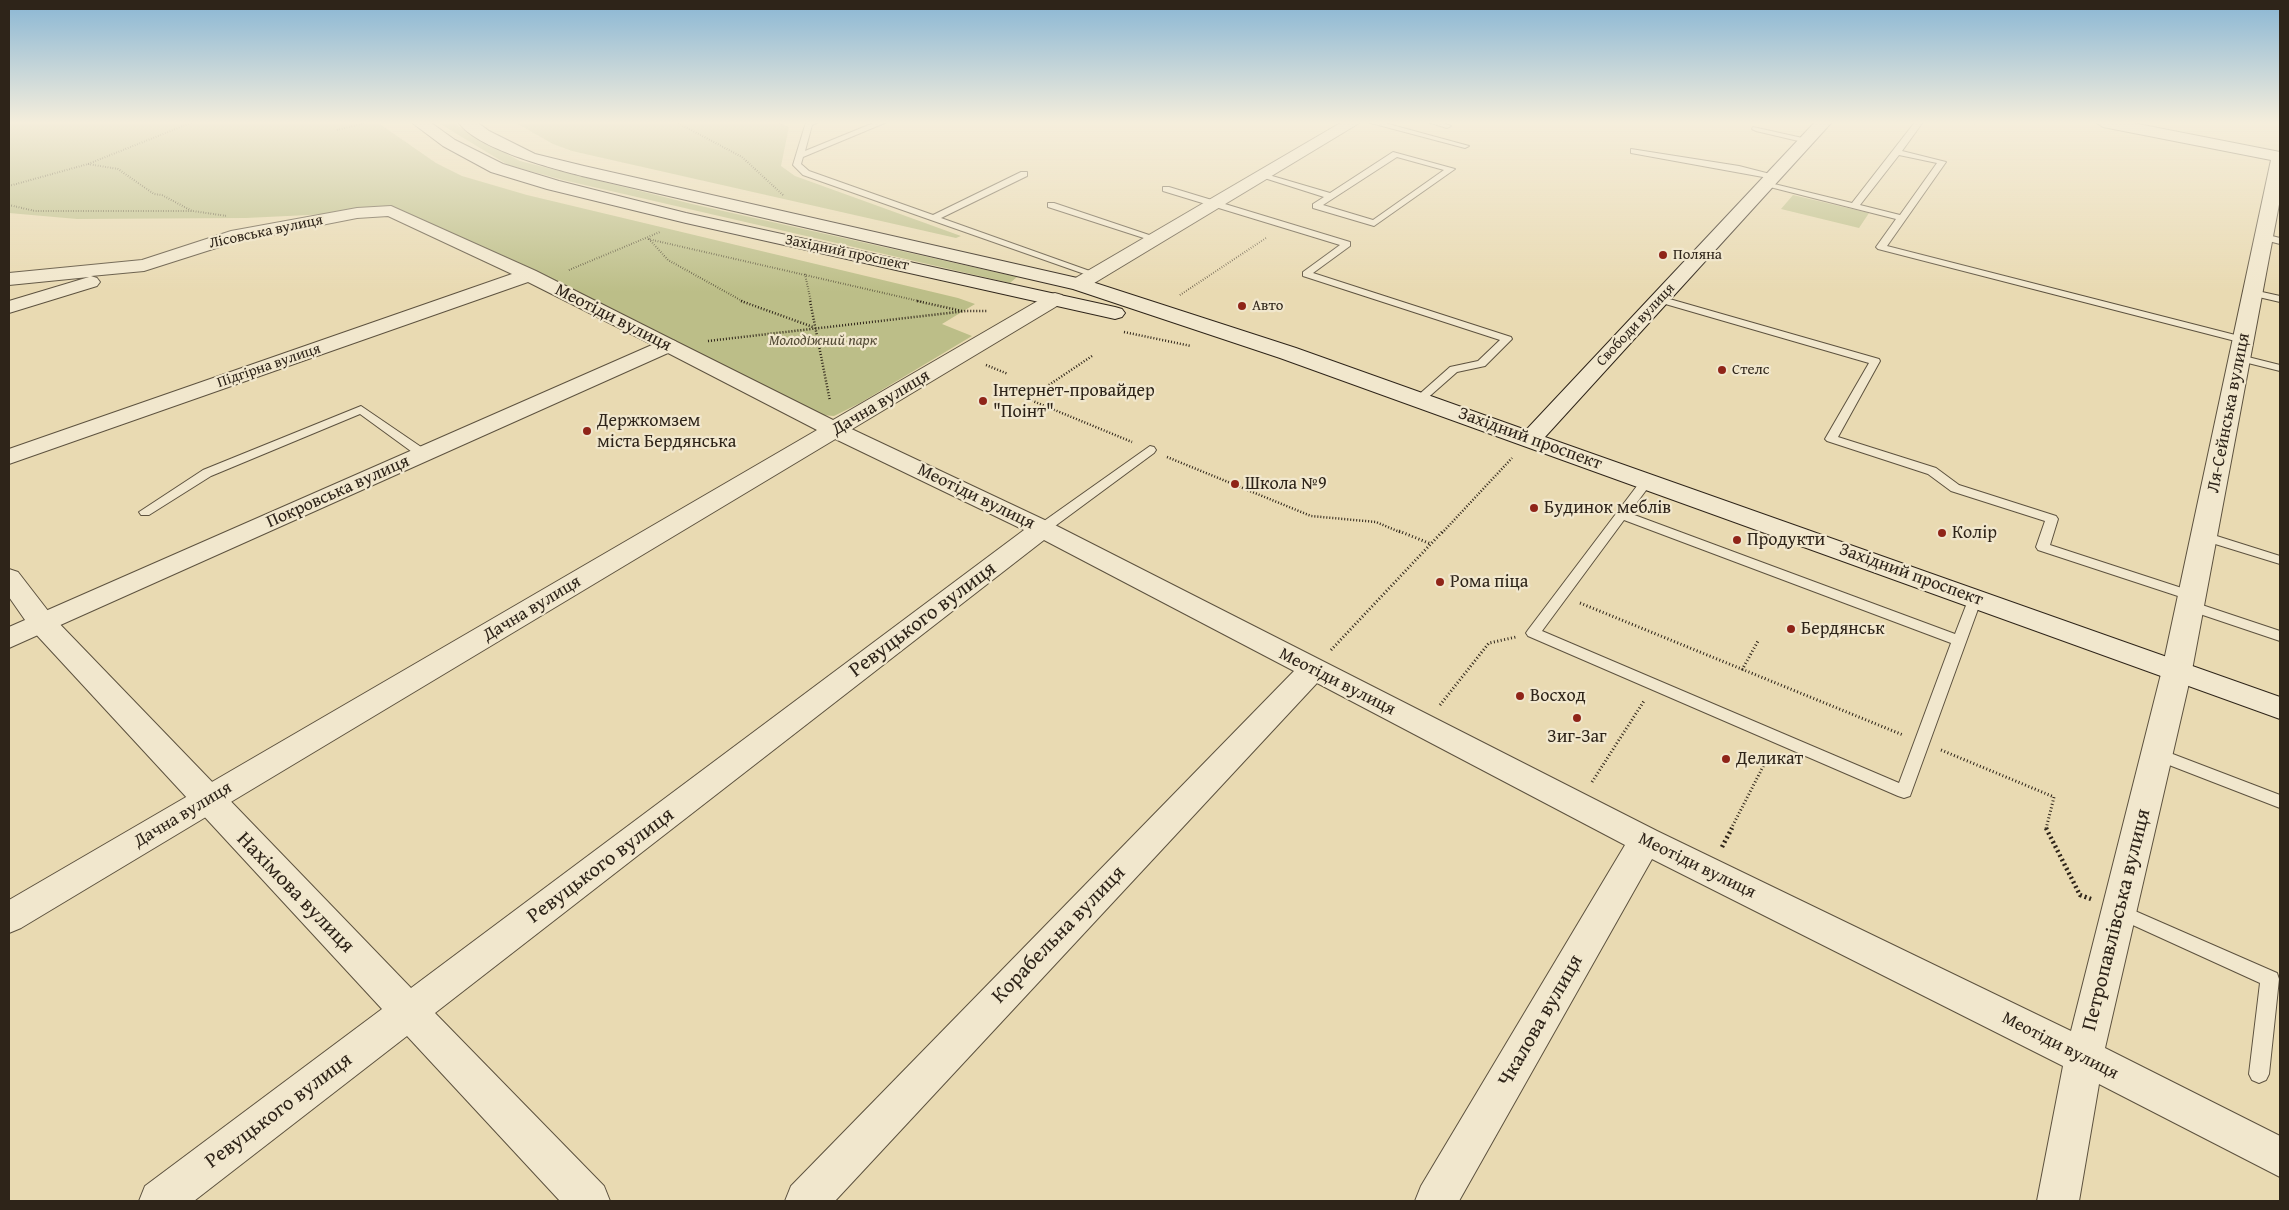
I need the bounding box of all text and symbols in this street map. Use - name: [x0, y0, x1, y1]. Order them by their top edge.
- street label: Лісовська вулиця: [208, 211, 324, 253]
- street label: Західний проспект: [783, 231, 911, 275]
- place label: Поляна: [1673, 246, 1722, 264]
- marker: Поляна: [1657, 249, 1669, 261]
- street label: Меотіди вулиця: [551, 279, 675, 357]
- street label: Свободи вулиця: [1593, 280, 1679, 370]
- place label: Авто: [1252, 297, 1283, 315]
- marker: Авто: [1236, 300, 1248, 312]
- street label: Ля-Сейнська вулиця: [2203, 331, 2255, 495]
- park label: Молодіжний парк: [769, 332, 877, 350]
- street label: Підгірна вулиця: [215, 340, 323, 392]
- place label: Стелс: [1732, 361, 1769, 379]
- marker: Стелс: [1716, 364, 1728, 376]
- street label: Дачна вулиця: [828, 365, 934, 441]
- place label: Інтернет-провайдер "Поінт": [993, 380, 1155, 422]
- marker: Інтернет-провайдер "Поінт": [977, 395, 989, 407]
- street label: Західний проспект: [1455, 403, 1605, 475]
- place label: Держкомзем міста Бердянська: [597, 410, 736, 452]
- marker: Держкомзем міста Бердянська: [581, 425, 593, 437]
- street label: Покровська вулиця: [263, 451, 413, 533]
- street label: Меотіди вулиця: [914, 459, 1038, 535]
- place label: Школа №9: [1245, 473, 1327, 495]
- marker: Школа №9: [1229, 478, 1241, 490]
- place label: Будинок меблів: [1544, 497, 1671, 519]
- marker: Будинок меблів: [1528, 502, 1540, 514]
- place label: Колір: [1952, 522, 1997, 544]
- marker: Колір: [1936, 527, 1948, 539]
- place label: Продукти: [1747, 529, 1825, 551]
- marker: Продукти: [1731, 534, 1743, 546]
- street label: Західний проспект: [1836, 539, 1986, 611]
- street label: Ревуцького вулиця: [845, 557, 1001, 683]
- street label: Дачна вулиця: [479, 571, 585, 647]
- place label: Рома піца: [1450, 571, 1528, 593]
- marker: Рома піца: [1434, 576, 1446, 588]
- place label: Бердянськ: [1801, 618, 1885, 640]
- marker: Бердянськ: [1785, 623, 1797, 635]
- street label: Меотіди вулиця: [1275, 643, 1399, 721]
- place label: Восход: [1530, 685, 1586, 707]
- marker: Восход: [1514, 690, 1526, 702]
- marker: Зиг-Заг: [1571, 712, 1583, 724]
- place label: Зиг-Заг: [1547, 726, 1607, 748]
- place label: Деликат: [1736, 748, 1803, 770]
- marker: Деликат: [1720, 753, 1732, 765]
- street label: Дачна вулиця: [130, 777, 236, 853]
- street label: Ревуцького вулиця: [523, 803, 679, 929]
- street label: Петропавлівська вулиця: [2077, 806, 2157, 1034]
- street label: Нахімова вулиця: [231, 827, 359, 959]
- street label: Меотіди вулиця: [1635, 828, 1759, 904]
- street label: Корабельна вулиця: [987, 861, 1131, 1009]
- street label: Чкалова вулиця: [1493, 950, 1589, 1092]
- street label: Меотіди вулиця: [1998, 1007, 2122, 1085]
- street label: Ревуцького вулиця: [201, 1048, 357, 1174]

